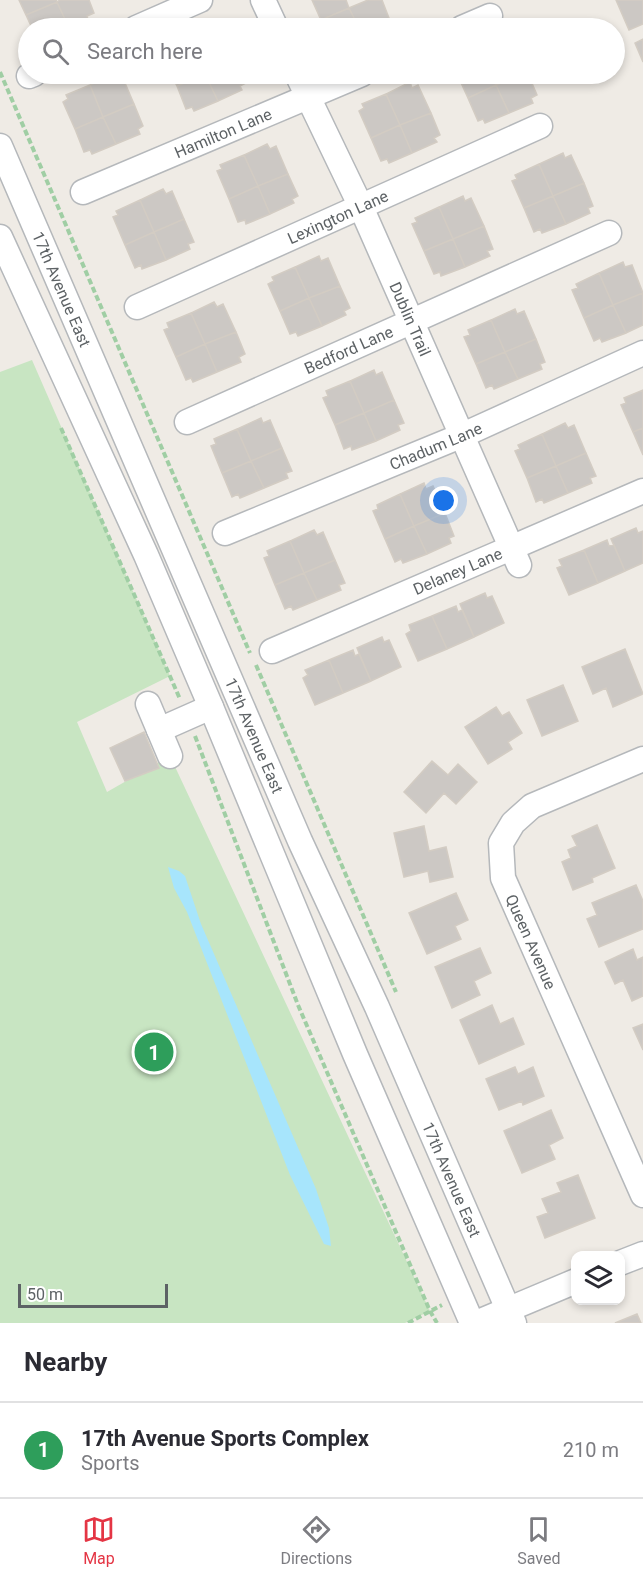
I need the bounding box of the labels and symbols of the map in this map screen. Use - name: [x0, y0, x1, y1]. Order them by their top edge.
- street label: Hamilton Lane: [172, 104, 274, 162]
- street label: Lexington Lane: [284, 186, 391, 248]
- street label: 17th Avenue East: [29, 229, 95, 350]
- street label: Dublin Trail: [386, 279, 435, 359]
- street label: Bedford Lane: [301, 322, 396, 378]
- street label: Chadum Lane: [387, 418, 485, 474]
- your location: [429, 486, 458, 515]
- street label: Delaney Lane: [410, 543, 505, 599]
- street label: 17th Avenue East: [221, 675, 288, 796]
- street label: Queen Avenue: [502, 891, 560, 992]
- pin: 1: [134, 1030, 174, 1074]
- street label: 17th Avenue East: [418, 1119, 485, 1240]
- scale bar: [18, 1281, 168, 1308]

